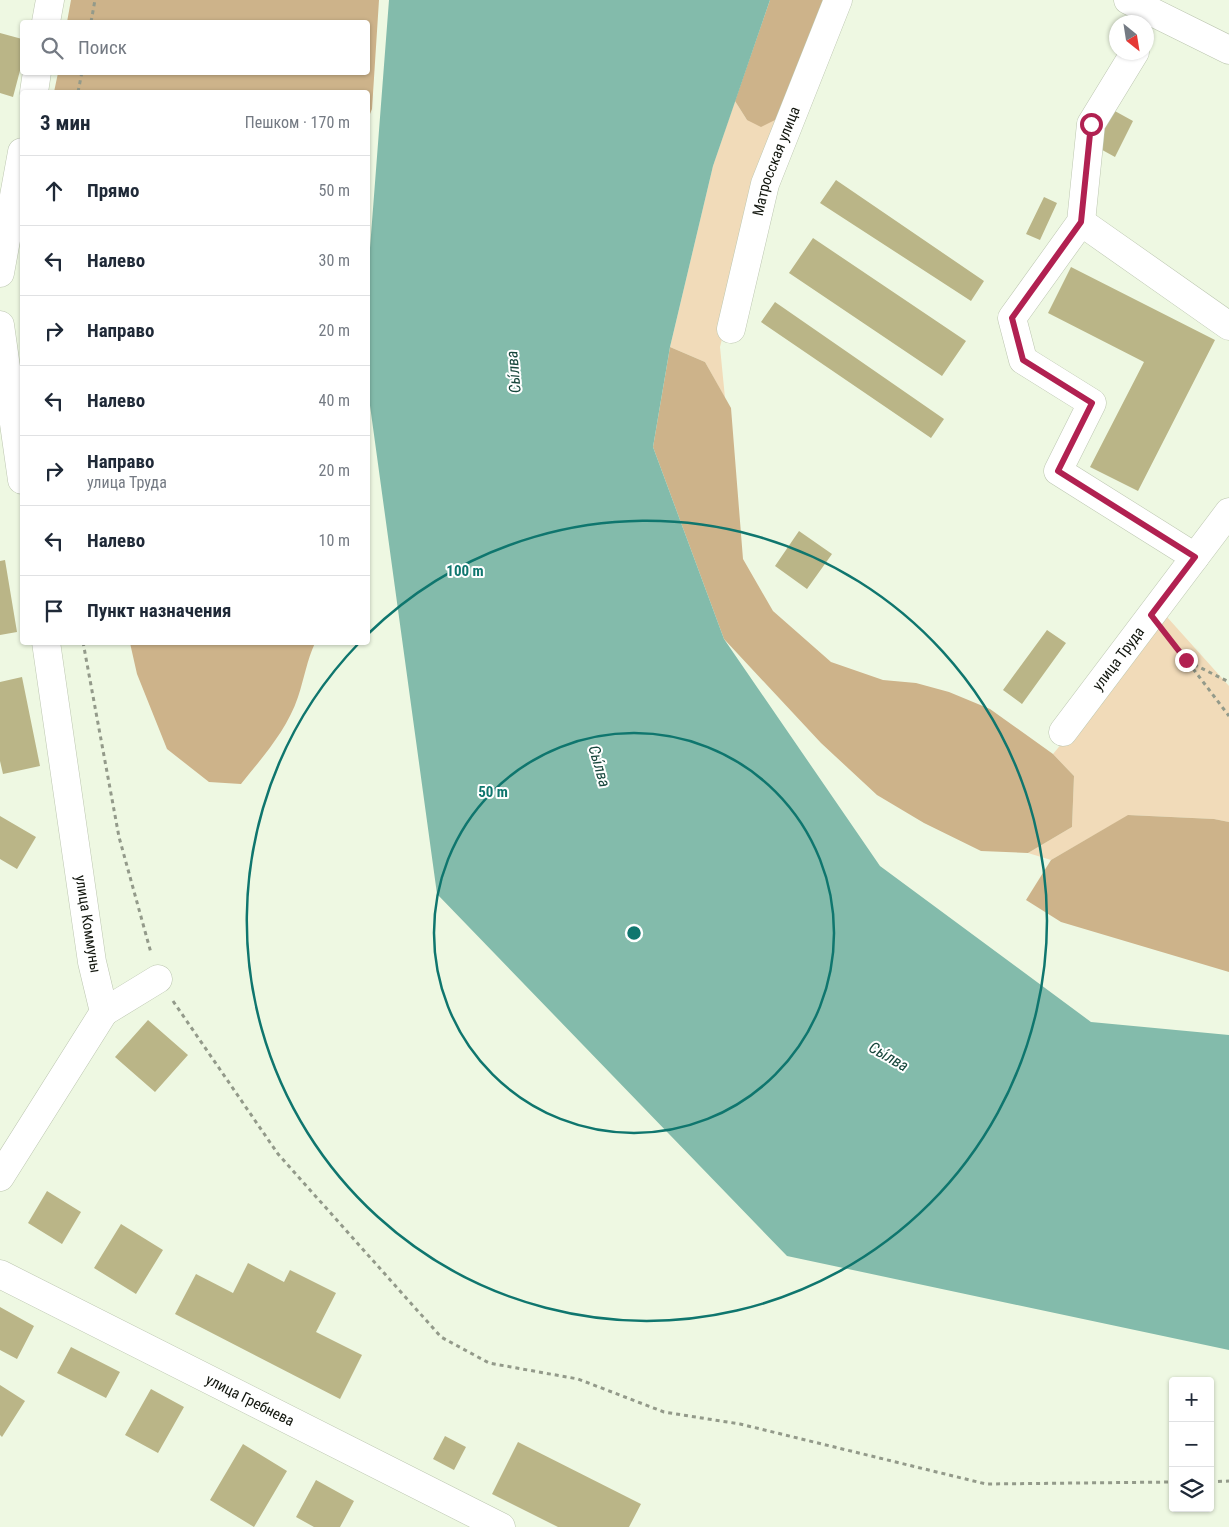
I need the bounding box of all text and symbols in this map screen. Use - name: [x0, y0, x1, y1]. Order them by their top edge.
- north arrow: [1109, 15, 1154, 60]
- search box: [20, 20, 370, 75]
- icon: search: [38, 34, 66, 62]
- text: Поиск: [78, 36, 127, 59]
- street label: Матросская улица: [749, 104, 804, 218]
- text: 3 мин: [40, 111, 90, 135]
- text: Пешком · 170 m: [245, 113, 350, 132]
- route start: [1080, 113, 1103, 136]
- icon: ahead: [40, 177, 68, 205]
- text: Прямо: [87, 179, 140, 202]
- text: 50 m: [318, 181, 350, 200]
- icon: left: [40, 247, 68, 275]
- text: Налево: [87, 249, 145, 272]
- text: 30 m: [318, 251, 350, 270]
- icon: right: [40, 317, 68, 345]
- text: Направо: [87, 319, 154, 342]
- text: 20 m: [318, 321, 350, 340]
- water label: Сы́лва: [502, 350, 525, 394]
- icon: left: [40, 387, 68, 415]
- text: Налево: [87, 389, 145, 412]
- text: 40 m: [318, 391, 350, 410]
- text: Направо: [87, 450, 154, 473]
- icon: right: [40, 457, 68, 485]
- text: 20 m: [318, 461, 350, 480]
- text: улица Труда: [87, 473, 167, 492]
- icon: left: [40, 527, 68, 555]
- text: Налево: [87, 529, 145, 552]
- text: 10 m: [318, 531, 350, 550]
- text: 100 m: [446, 562, 484, 580]
- icon: arrive: [40, 597, 68, 625]
- text: Пункт назначения: [87, 599, 231, 622]
- street label: улица Труда: [1089, 623, 1148, 694]
- route end: [1175, 649, 1198, 672]
- water label: Сы́лва: [585, 743, 615, 789]
- text: 50 m: [478, 783, 508, 801]
- street label: улица Коммуны: [71, 874, 105, 974]
- centre of rings: [625, 924, 643, 942]
- water label: Сы́лва: [866, 1038, 912, 1075]
- street label: улица Гребнева: [203, 1370, 297, 1430]
- map controls: [1169, 1377, 1214, 1512]
- button: +: [1169, 1377, 1214, 1422]
- button: −: [1169, 1422, 1214, 1467]
- button: layers: [1169, 1467, 1214, 1512]

